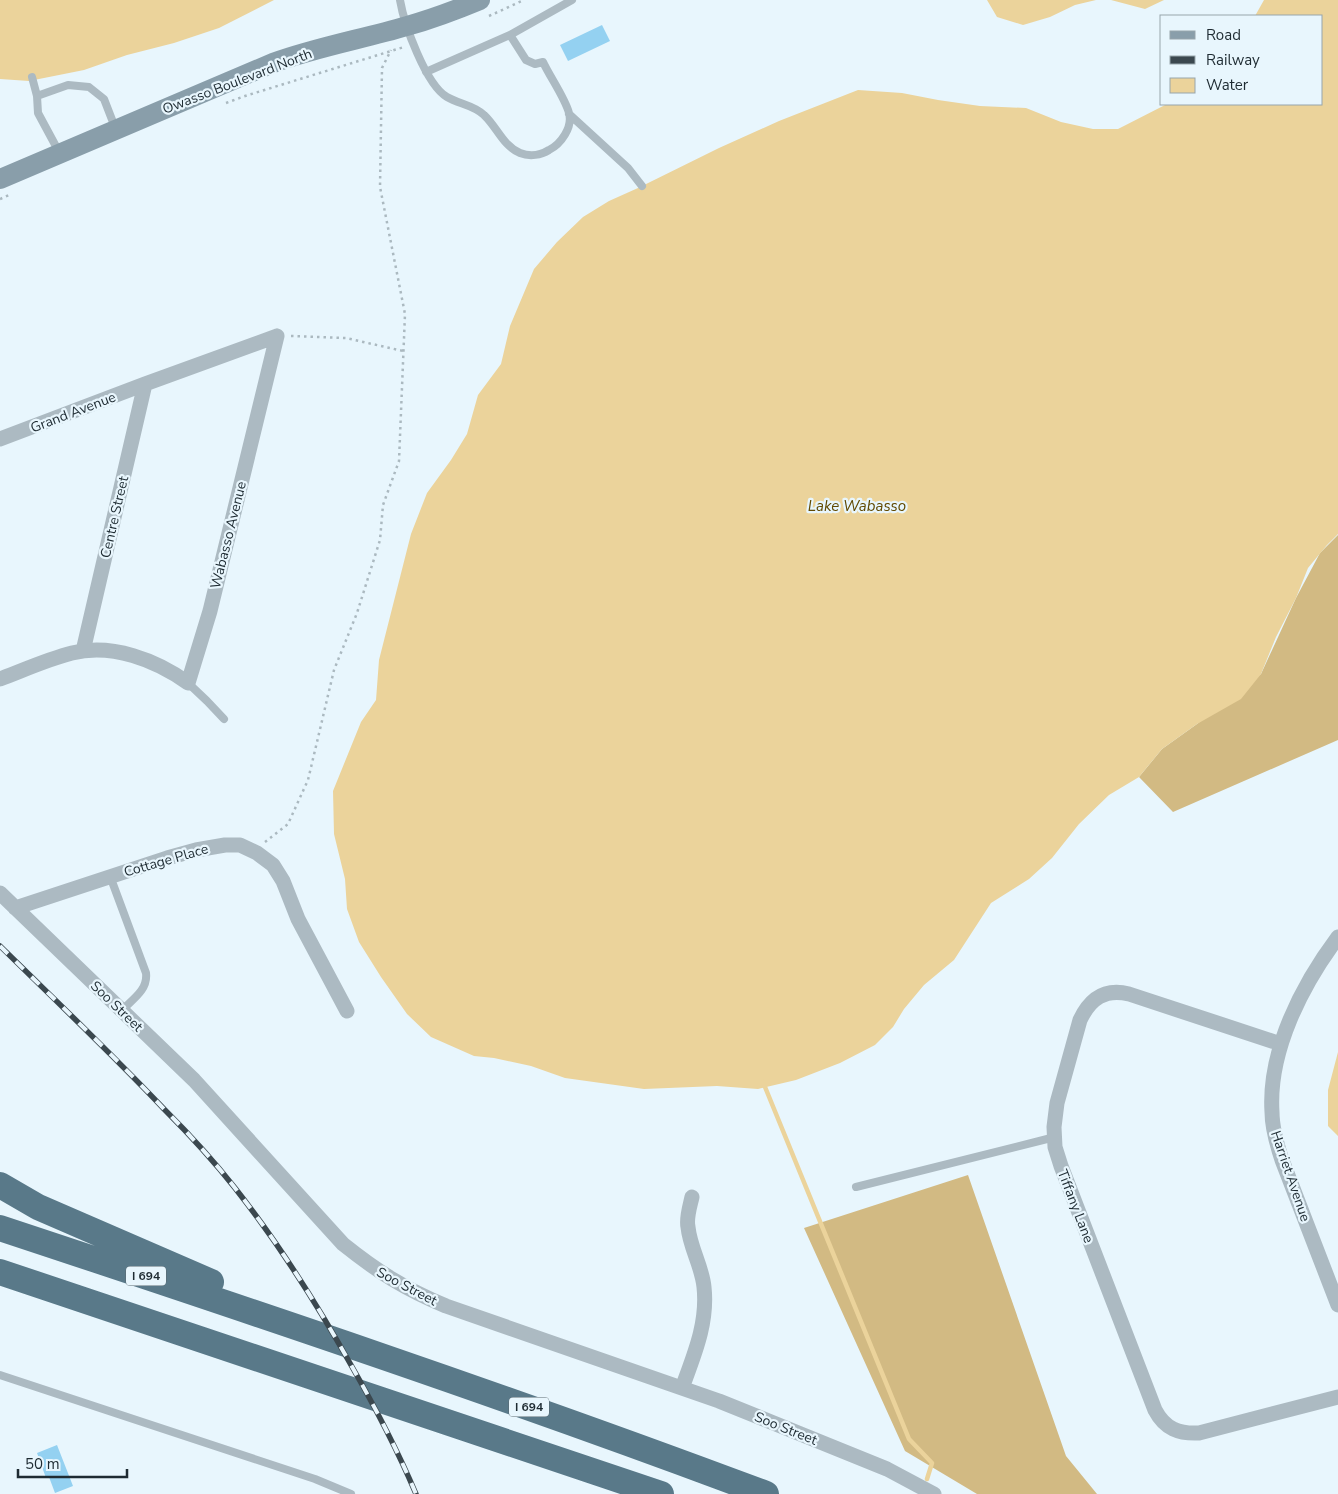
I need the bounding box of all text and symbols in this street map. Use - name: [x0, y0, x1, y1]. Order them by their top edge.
- legend: [1160, 15, 1323, 105]
- text: Road: [1206, 25, 1241, 45]
- street label: Owasso Boulevard North: [160, 44, 315, 119]
- text: Railway: [1206, 50, 1260, 70]
- text: Water: [1206, 75, 1249, 95]
- street label: Grand Avenue: [28, 387, 119, 437]
- street label: Centre Street: [96, 474, 133, 560]
- street label: Wabasso Avenue: [206, 479, 251, 591]
- water label: Lake Wabasso: [808, 496, 906, 516]
- street label: Cottage Place: [122, 839, 211, 882]
- street label: Soo Street: [86, 977, 147, 1036]
- street label: Harriet Avenue: [1266, 1128, 1315, 1224]
- street label: Tiffany Lane: [1053, 1167, 1098, 1246]
- street label: Soo Street: [373, 1263, 440, 1310]
- road number: I 694: [126, 1266, 166, 1285]
- road number: I 694: [509, 1398, 549, 1416]
- street label: Soo Street: [752, 1407, 820, 1450]
- scale bar: [18, 1446, 126, 1478]
- text: 50 m: [25, 1454, 60, 1474]

